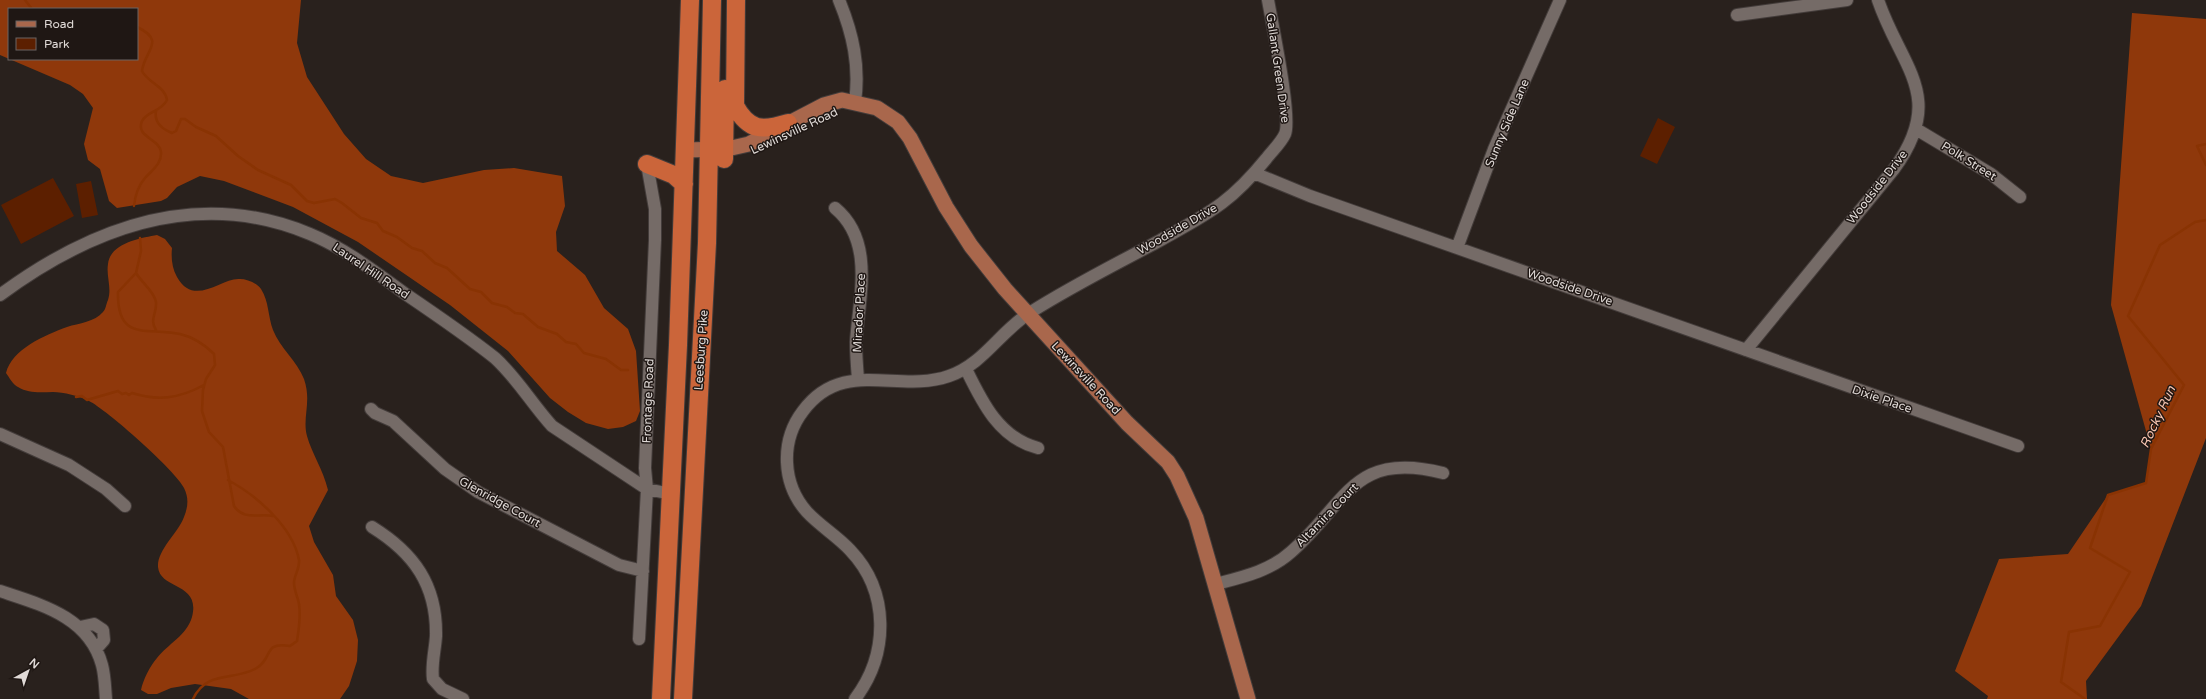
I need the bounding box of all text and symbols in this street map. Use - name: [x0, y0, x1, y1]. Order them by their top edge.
- legend: [8, 8, 138, 60]
- street label: Gallant Green Drive: [1263, 12, 1293, 124]
- text: Road: [44, 17, 74, 31]
- text: Park: [44, 37, 70, 51]
- street label: Sunny Side Lane: [1482, 77, 1532, 169]
- street label: Lewinsville Road: [748, 105, 840, 157]
- street label: Polk Street: [1939, 139, 1999, 184]
- street label: Woodside Drive: [1844, 147, 1910, 227]
- street label: Woodside Drive: [1135, 200, 1219, 257]
- street label: Laurel Hill Road: [330, 240, 412, 302]
- street label: Woodside Drive: [1525, 266, 1615, 308]
- street label: Mirador Place: [850, 273, 868, 353]
- street label: Leesburg Pike: [691, 309, 711, 391]
- street label: Lewinsville Road: [1049, 339, 1123, 417]
- street label: Frontage Road: [640, 358, 656, 444]
- street label: Dixie Place: [1850, 382, 1914, 416]
- water label: Rocky Run: [2137, 382, 2180, 451]
- street label: Glenridge Court: [457, 474, 543, 530]
- street label: Altamira Court: [1293, 480, 1361, 550]
- north arrow: [8, 651, 48, 691]
- text: N: [27, 656, 42, 672]

